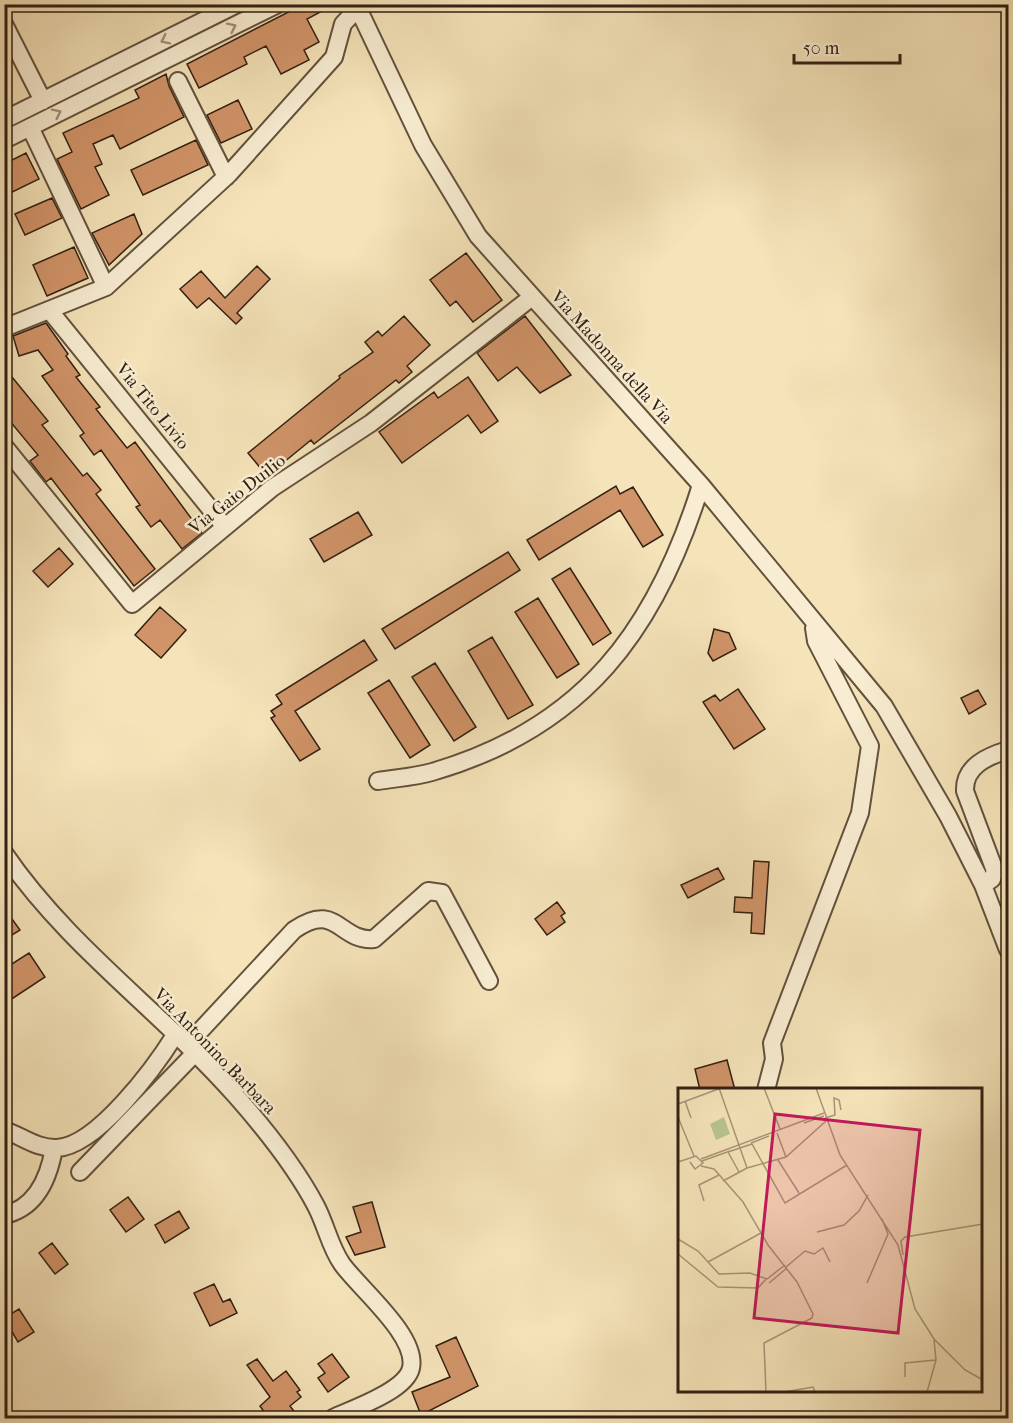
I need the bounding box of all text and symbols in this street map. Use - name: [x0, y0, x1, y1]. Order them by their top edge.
- one-way arrow: [225, 23, 236, 35]
- scale bar: [794, 27, 900, 65]
- one-way arrow: [161, 33, 172, 44]
- text: 50 m: [803, 38, 840, 59]
- one-way arrow: [50, 109, 61, 121]
- street label: Via Madonna della Via: [546, 286, 677, 429]
- street label: Via Tito Livio: [111, 358, 194, 454]
- street label: Via Gaio Duilio: [184, 450, 290, 539]
- street label: Via Antonino Barbara: [148, 983, 281, 1119]
- inset map: [678, 1088, 983, 1393]

